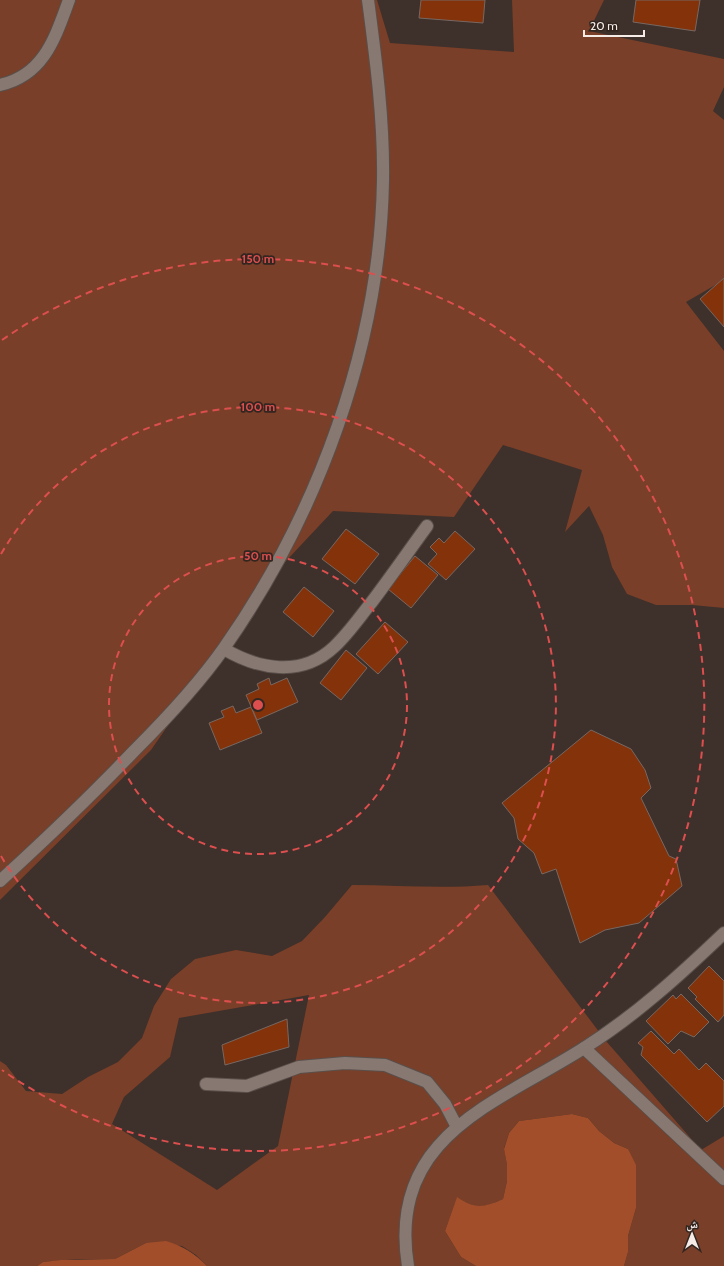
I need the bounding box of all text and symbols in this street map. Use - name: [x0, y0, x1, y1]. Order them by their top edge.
- scale bar: [584, 12, 644, 38]
- text: 20 m: [590, 18, 618, 33]
- text: 150 m: [242, 251, 274, 266]
- text: 100 m: [241, 399, 275, 414]
- text: 50 m: [244, 548, 272, 563]
- centre of rings: [251, 698, 265, 712]
- north arrow: [672, 1214, 712, 1254]
- text: ش: [686, 1217, 698, 1232]

